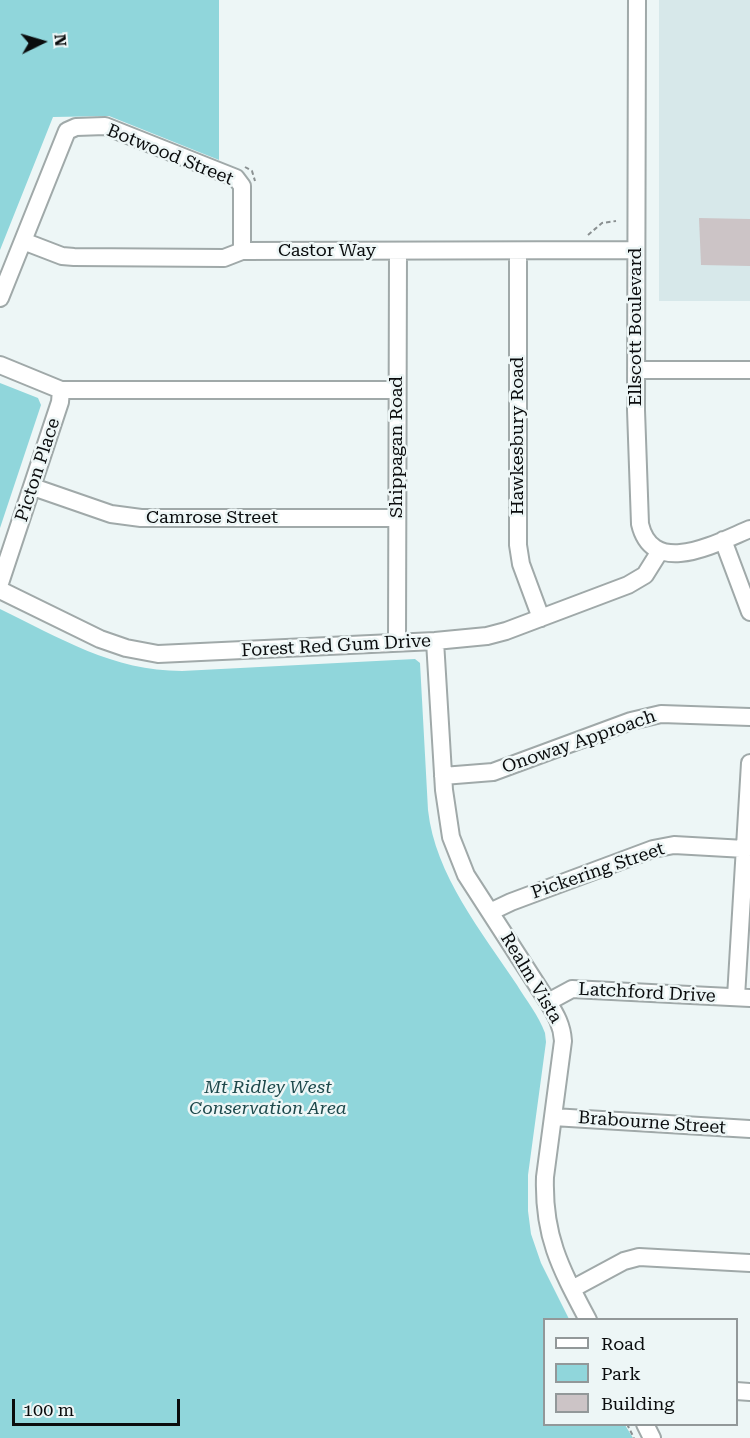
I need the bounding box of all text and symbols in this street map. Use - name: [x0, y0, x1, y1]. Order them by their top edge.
- north arrow: [12, 12, 72, 72]
- text: N: [50, 33, 70, 47]
- street label: Botwood Street: [104, 120, 236, 190]
- street label: Castor Way: [278, 240, 376, 262]
- street label: Ellscott Boulevard: [625, 248, 647, 406]
- street label: Hawkesbury Road: [507, 357, 529, 515]
- street label: Shippagan Road: [386, 376, 408, 518]
- street label: Picton Place: [11, 415, 65, 525]
- street label: Camrose Street: [146, 507, 278, 529]
- street label: Forest Red Gum Drive: [241, 630, 431, 662]
- street label: Onoway Approach: [499, 706, 659, 778]
- street label: Pickering Street: [529, 838, 667, 904]
- street label: Realm Vista: [496, 929, 566, 1027]
- street label: Latchford Drive: [578, 979, 716, 1007]
- park label: Mt Ridley West Conservation Area: [189, 1077, 347, 1120]
- street label: Brabourne Street: [577, 1107, 727, 1139]
- legend: [543, 1318, 738, 1426]
- text: Road: [601, 1333, 645, 1354]
- text: Park: [601, 1363, 641, 1384]
- scale bar: [15, 1387, 183, 1425]
- text: Building: [601, 1393, 675, 1414]
- text: 100 m: [23, 1399, 74, 1420]

